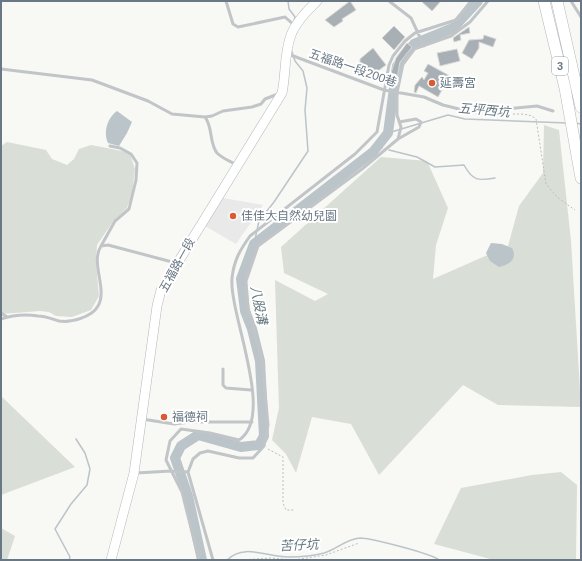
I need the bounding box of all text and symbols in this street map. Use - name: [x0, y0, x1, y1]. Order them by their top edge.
- street label: 五福路一段200巷: [307, 46, 399, 90]
- road number: 3: [552, 57, 568, 75]
- place label: 延壽宮: [440, 76, 476, 90]
- marker: 延壽宮: [427, 78, 437, 88]
- water label: 五坪西坑: [457, 100, 513, 120]
- place label: 佳佳大自然幼兒園: [241, 209, 337, 223]
- marker: 佳佳大自然幼兒園: [228, 211, 238, 221]
- street label: 五福路一段: [156, 235, 198, 295]
- water label: 八股溝: [248, 284, 270, 328]
- place label: 福德祠: [172, 410, 208, 424]
- marker: 福德祠: [159, 412, 169, 422]
- water label: 苦仔坑: [279, 536, 321, 554]

